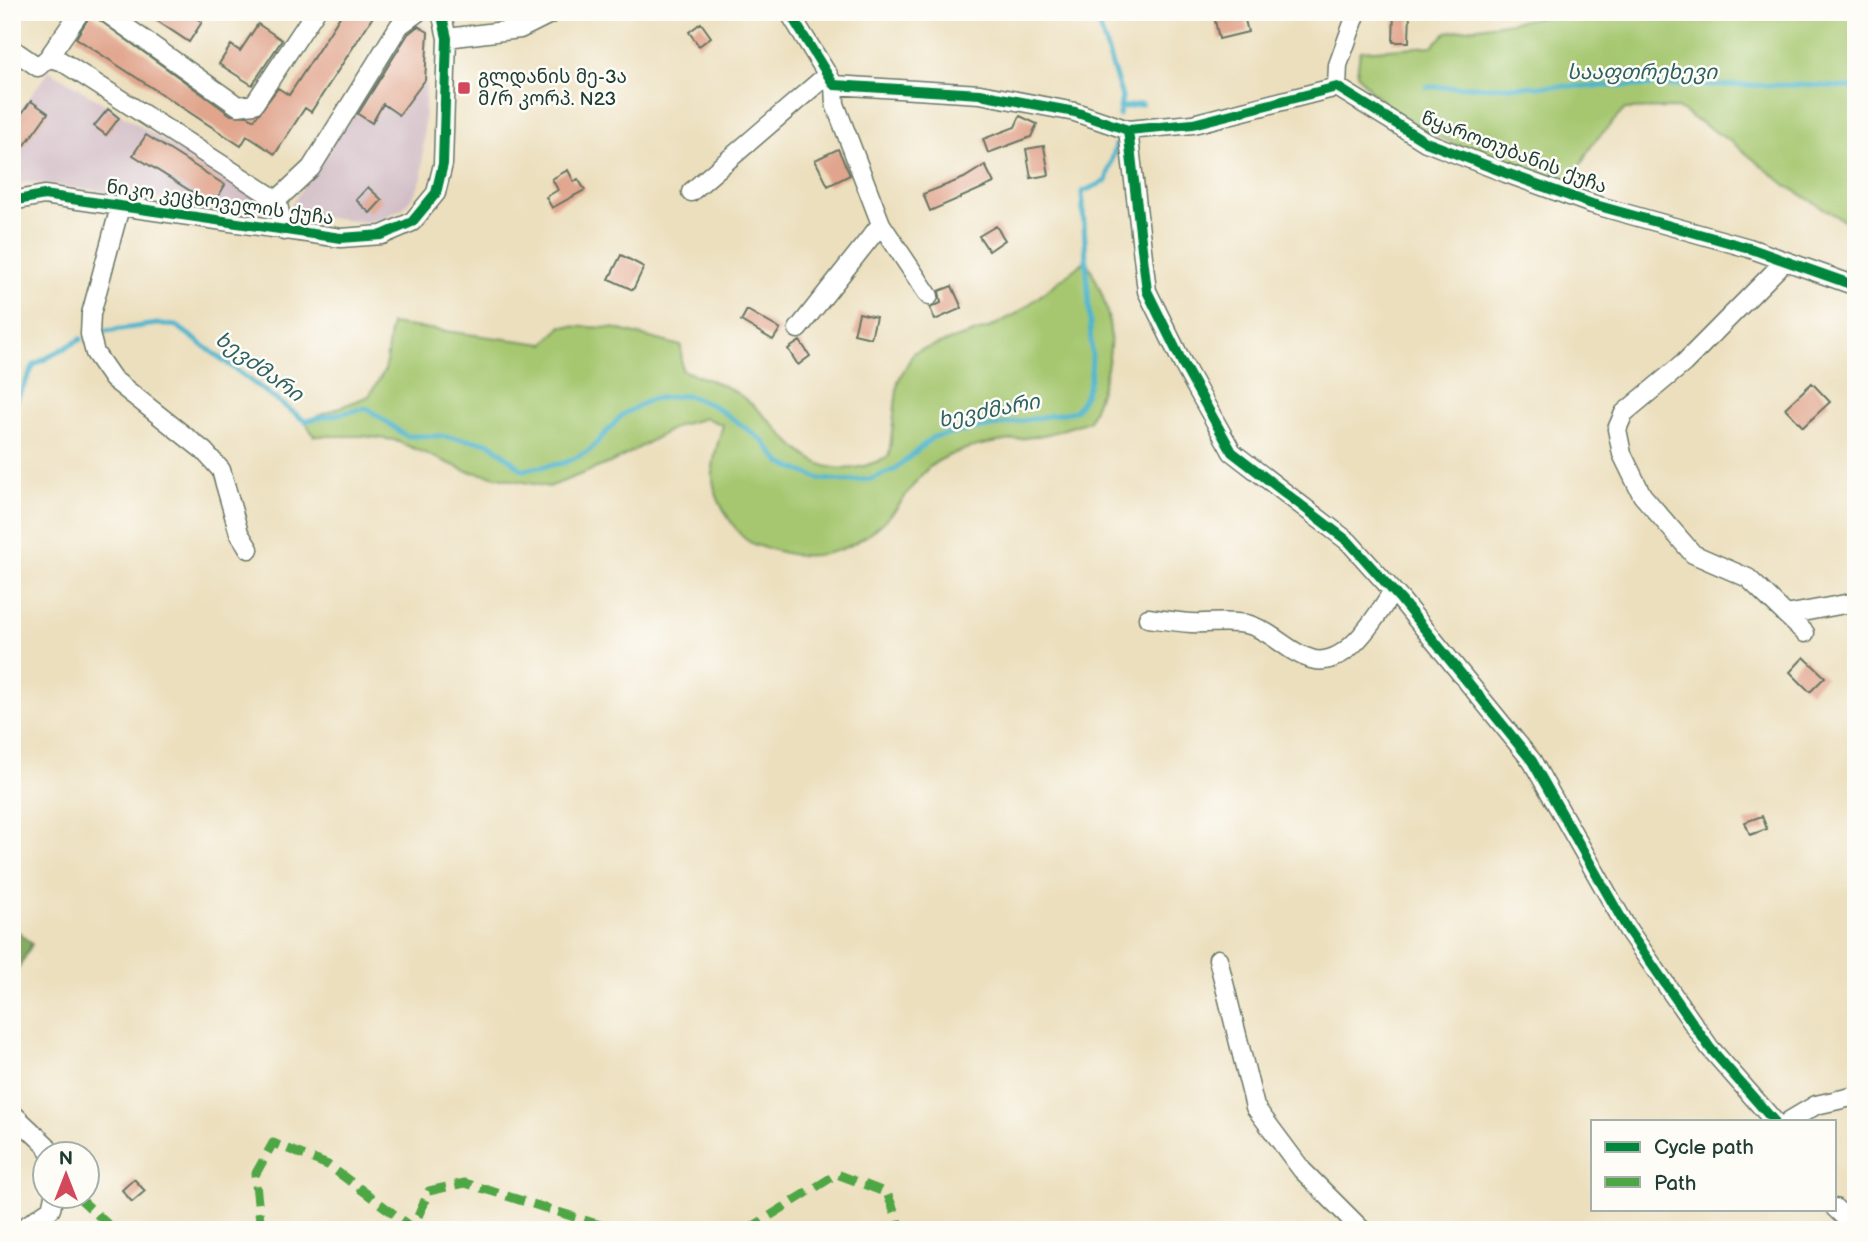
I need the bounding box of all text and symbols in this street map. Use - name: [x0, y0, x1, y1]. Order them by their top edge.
- water label: სააფთრეხევი: [1567, 60, 1718, 85]
- place label: გლდანის მე-3ა მ/რ კორპ. N23: [478, 66, 627, 111]
- marker: გლდანის მე-3ა მ/რ კორპ. N23: [456, 80, 472, 96]
- street label: წყაროთუბანის ქუჩა: [1418, 107, 1610, 199]
- street label: ნიკო კეცხოველის ქუჩა: [105, 176, 335, 230]
- water label: ხევძმარი: [210, 327, 309, 408]
- water label: ხევძმარი: [936, 389, 1043, 433]
- legend: [1591, 1120, 1836, 1210]
- text: Cycle path: [1654, 1135, 1754, 1160]
- north arrow: [32, 1140, 102, 1210]
- text: N: [59, 1148, 73, 1171]
- text: Path: [1654, 1171, 1696, 1196]

